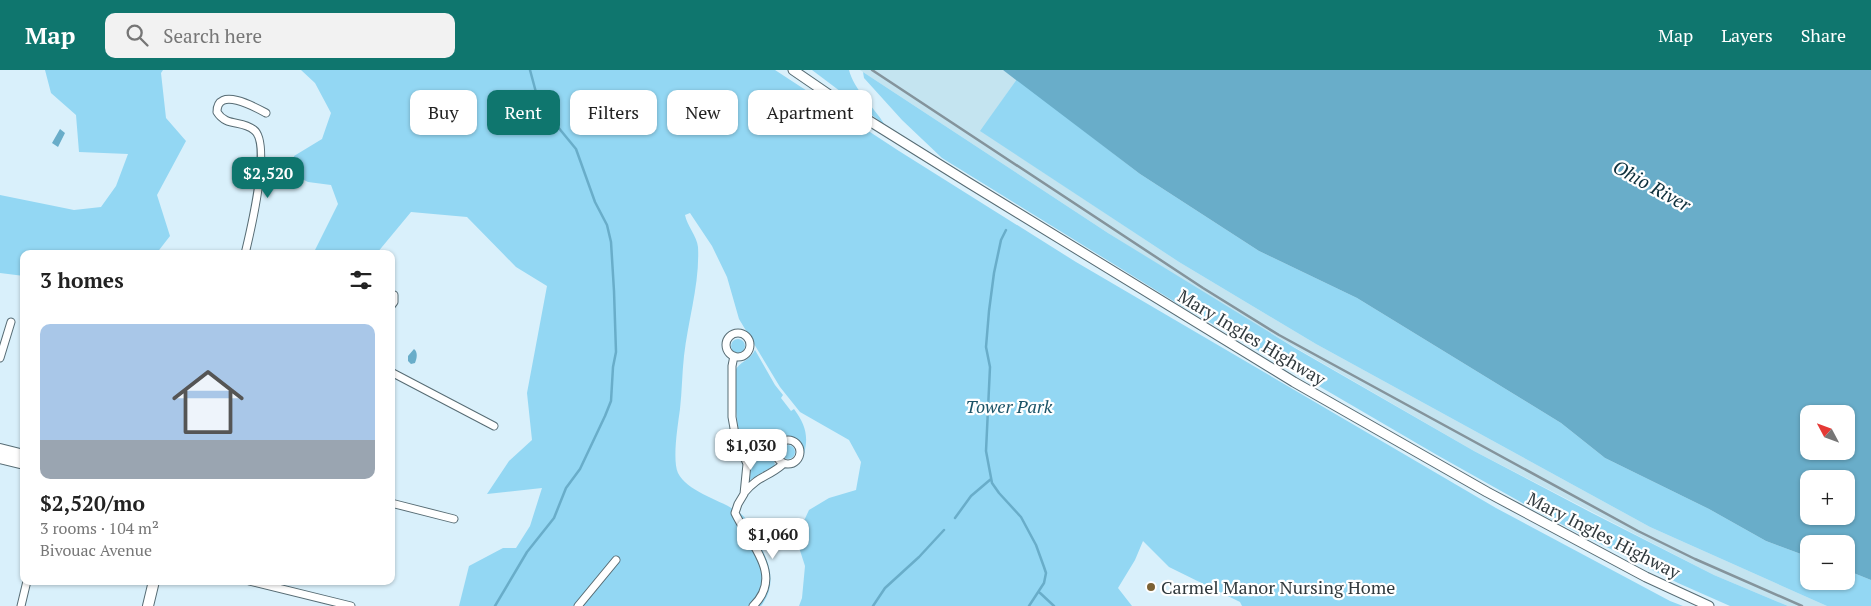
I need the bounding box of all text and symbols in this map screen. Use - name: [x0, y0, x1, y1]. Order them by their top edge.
- search box: [105, 13, 455, 58]
- text: Map: [25, 19, 75, 51]
- icon: search: [123, 21, 151, 49]
- text: Search here: [163, 23, 262, 48]
- text: Map: [1658, 23, 1693, 47]
- text: Layers: [1721, 23, 1773, 47]
- text: Share: [1801, 23, 1846, 47]
- chip: Buy: [410, 90, 477, 135]
- chip: Rent: [487, 90, 560, 135]
- chip: Filters: [570, 90, 657, 135]
- chip: New: [667, 90, 738, 135]
- chip: Apartment: [748, 90, 872, 135]
- water label: Ohio River: [1609, 153, 1696, 217]
- pin: $2,520: [227, 156, 309, 199]
- text: $2,520: [243, 162, 293, 184]
- text: 3 homes: [40, 266, 124, 294]
- icon: filters: [347, 266, 375, 294]
- street label: Mary Ingles Highway: [1174, 283, 1331, 391]
- icon: home: [163, 357, 253, 447]
- park label: Tower Park: [966, 394, 1053, 418]
- north arrow: [1800, 405, 1855, 460]
- map controls: [1800, 405, 1855, 590]
- pin: $1,030: [710, 428, 792, 471]
- text: $1,030: [726, 434, 776, 456]
- button: +: [1800, 470, 1855, 525]
- street label: Mary Ingles Highway: [1524, 486, 1685, 584]
- text: $2,520/mo: [40, 489, 145, 517]
- text: 3 rooms · 104 m²: [40, 517, 159, 539]
- pin: $1,060: [732, 518, 814, 560]
- text: $1,060: [748, 523, 798, 545]
- button: −: [1800, 535, 1855, 590]
- text: Bivouac Avenue: [40, 539, 152, 561]
- place label: Carmel Manor Nursing Home: [1161, 575, 1395, 599]
- marker: Carmel Manor Nursing Home: [1145, 581, 1157, 593]

